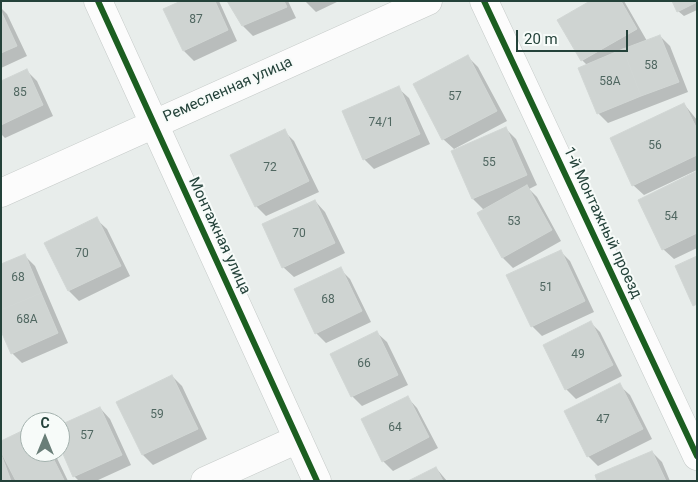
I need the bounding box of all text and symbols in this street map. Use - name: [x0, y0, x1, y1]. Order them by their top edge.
- house number: 87: [189, 13, 203, 27]
- scale bar: [518, 20, 630, 52]
- text: 20 m: [524, 30, 558, 48]
- street label: Ремесленная улица: [161, 53, 295, 127]
- house number: 58: [644, 59, 658, 73]
- house number: 58А: [599, 75, 621, 89]
- house number: 85: [13, 86, 27, 100]
- house number: 57: [448, 90, 462, 104]
- house number: 74/1: [368, 116, 394, 130]
- house number: 56: [648, 139, 662, 153]
- street label: 1-й Монтажный проезд: [559, 144, 645, 302]
- house number: 55: [482, 156, 496, 170]
- house number: 72: [263, 161, 277, 175]
- street label: Монтажная улица: [184, 175, 254, 297]
- house number: 54: [664, 210, 678, 224]
- house number: 53: [507, 215, 521, 229]
- house number: 70: [292, 227, 306, 241]
- house number: 70: [75, 247, 89, 261]
- house number: 68: [11, 271, 25, 285]
- house number: 51: [539, 281, 553, 295]
- house number: 68: [321, 293, 335, 307]
- house number: 68А: [16, 313, 38, 327]
- house number: 49: [571, 348, 585, 362]
- house number: 66: [357, 357, 371, 371]
- house number: 59: [150, 408, 164, 422]
- north arrow: [20, 412, 70, 462]
- house number: 47: [596, 413, 610, 427]
- text: С: [40, 415, 50, 431]
- house number: 64: [388, 421, 402, 435]
- house number: 57: [80, 429, 94, 443]

